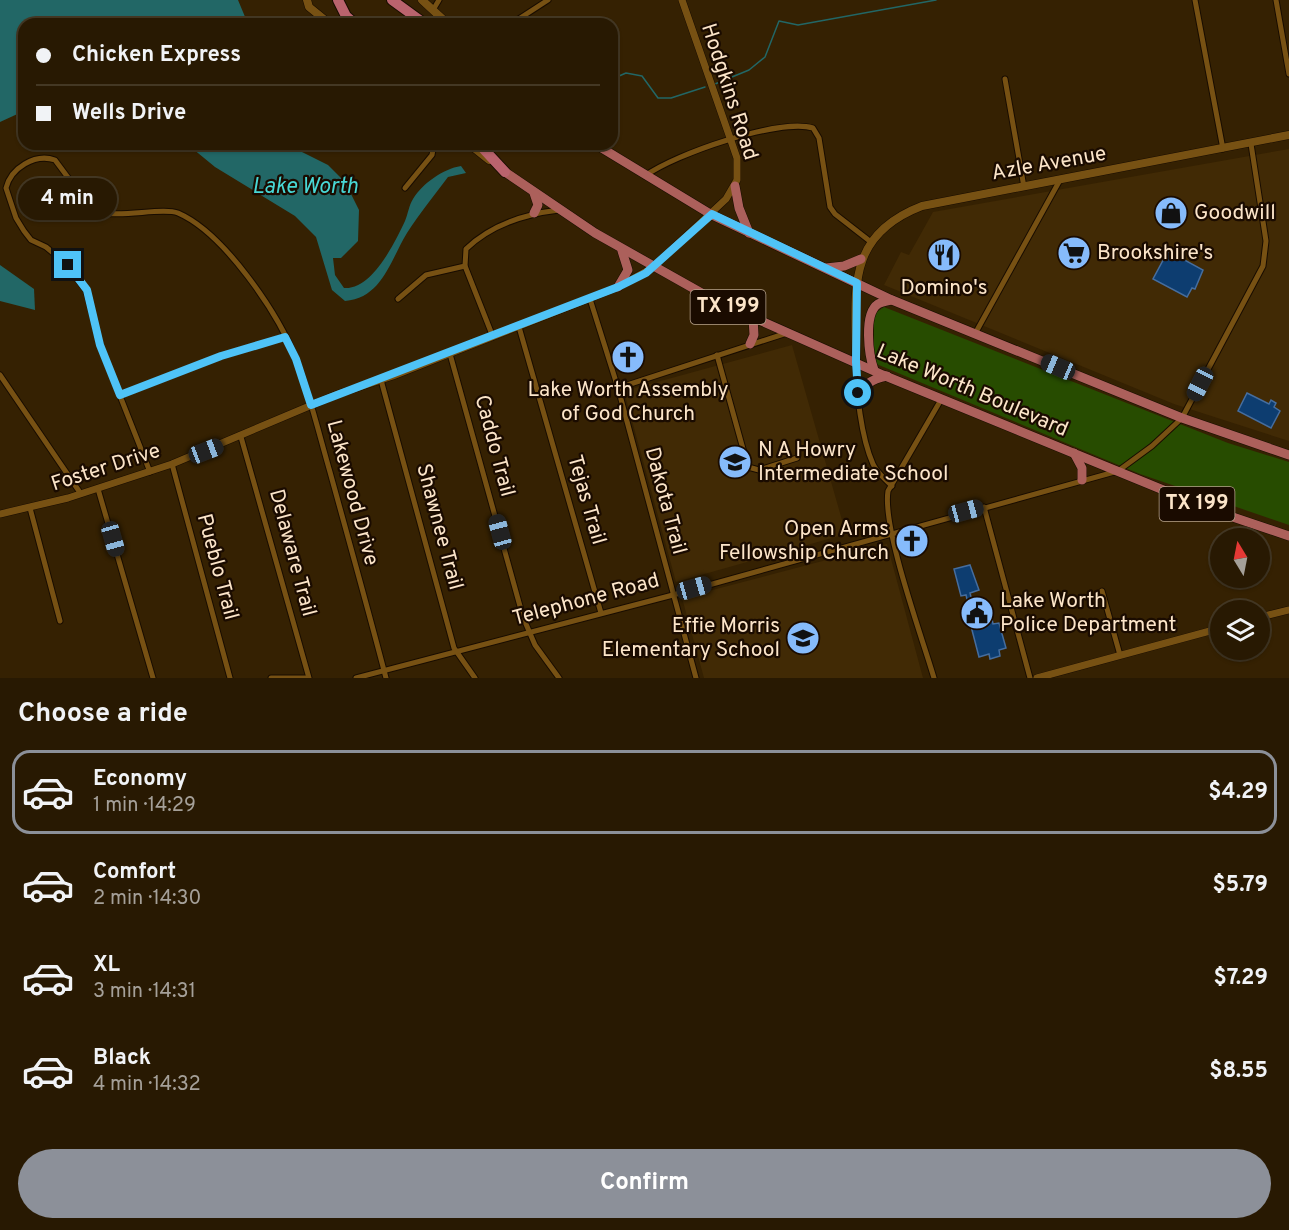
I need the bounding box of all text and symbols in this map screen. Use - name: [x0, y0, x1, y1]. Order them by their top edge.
- street label: Hodgkins Road: [694, 20, 764, 164]
- text: Chicken Express: [72, 42, 241, 69]
- text: Wells Drive: [72, 100, 186, 127]
- street label: Azle Avenue: [990, 141, 1108, 187]
- water label: Lake Worth: [252, 174, 358, 201]
- callout: 4 min: [19, 178, 118, 220]
- text: 4 min: [41, 186, 94, 212]
- shop icon: Goodwill: [1153, 195, 1189, 231]
- place label: Goodwill: [1194, 200, 1276, 227]
- supermarket icon: Brookshire's: [1056, 235, 1092, 271]
- restaurant icon: Domino's: [926, 237, 962, 273]
- place label: Brookshire's: [1097, 240, 1213, 267]
- route end: [54, 251, 81, 278]
- place label: Domino's: [900, 275, 988, 302]
- road number: TX 199: [690, 290, 766, 324]
- street label: Lake Worth Boulevard: [872, 338, 1072, 444]
- church icon: Lake Worth Assembly of God Church: [610, 339, 646, 375]
- car: [1038, 352, 1078, 382]
- car: [1184, 364, 1216, 404]
- place label: Lake Worth Assembly of God Church: [527, 377, 729, 428]
- route start: [844, 379, 871, 406]
- street label: Caddo Trail: [467, 392, 521, 500]
- street label: Lakewood Drive: [320, 417, 384, 569]
- car: [186, 436, 226, 466]
- place label: N A Howry Intermediate School: [758, 437, 948, 488]
- street label: Foster Drive: [48, 438, 164, 498]
- street label: Dakota Trail: [638, 444, 692, 558]
- school or university icon: N A Howry Intermediate School: [717, 444, 753, 480]
- street label: Tejas Trail: [560, 452, 612, 548]
- street label: Shawnee Trail: [409, 461, 469, 593]
- street label: Delaware Trail: [262, 486, 322, 620]
- road number: TX 199: [1160, 487, 1234, 521]
- car: [946, 498, 986, 524]
- street label: Pueblo Trail: [190, 511, 244, 623]
- car: [487, 512, 513, 552]
- place label: Open Arms Fellowship Church: [719, 516, 889, 567]
- car: [99, 519, 127, 559]
- church icon: Open Arms Fellowship Church: [894, 523, 930, 559]
- north arrow: [1210, 528, 1270, 588]
- map controls: [1210, 528, 1270, 660]
- street label: Telephone Road: [509, 567, 663, 633]
- car: [674, 574, 714, 602]
- place label: Lake Worth Police Department: [1000, 588, 1176, 639]
- public building icon: Lake Worth Police Department: [959, 595, 995, 631]
- button: layers: [1210, 600, 1270, 660]
- place label: Effie Morris Elementary School: [602, 613, 780, 664]
- school or university icon: Effie Morris Elementary School: [785, 620, 821, 656]
- text: Choose a ride: [18, 697, 188, 731]
- icon: car: [21, 765, 75, 819]
- text: Economy: [93, 766, 187, 793]
- text: $4.29: [1208, 779, 1268, 806]
- text: 1 min · 14:29: [93, 793, 196, 819]
- icon: car: [21, 858, 75, 912]
- text: Comfort: [93, 859, 176, 886]
- text: $5.79: [1212, 872, 1268, 899]
- text: 2 min · 14:30: [93, 886, 201, 912]
- icon: car: [21, 951, 75, 1005]
- text: XL: [93, 952, 120, 979]
- text: $7.29: [1213, 965, 1268, 992]
- text: 3 min · 14:31: [93, 979, 196, 1005]
- icon: car: [21, 1044, 75, 1098]
- text: Black: [93, 1045, 151, 1072]
- text: $8.55: [1209, 1058, 1268, 1085]
- text: 4 min · 14:32: [93, 1072, 201, 1098]
- button: Confirm: [18, 1149, 1271, 1218]

